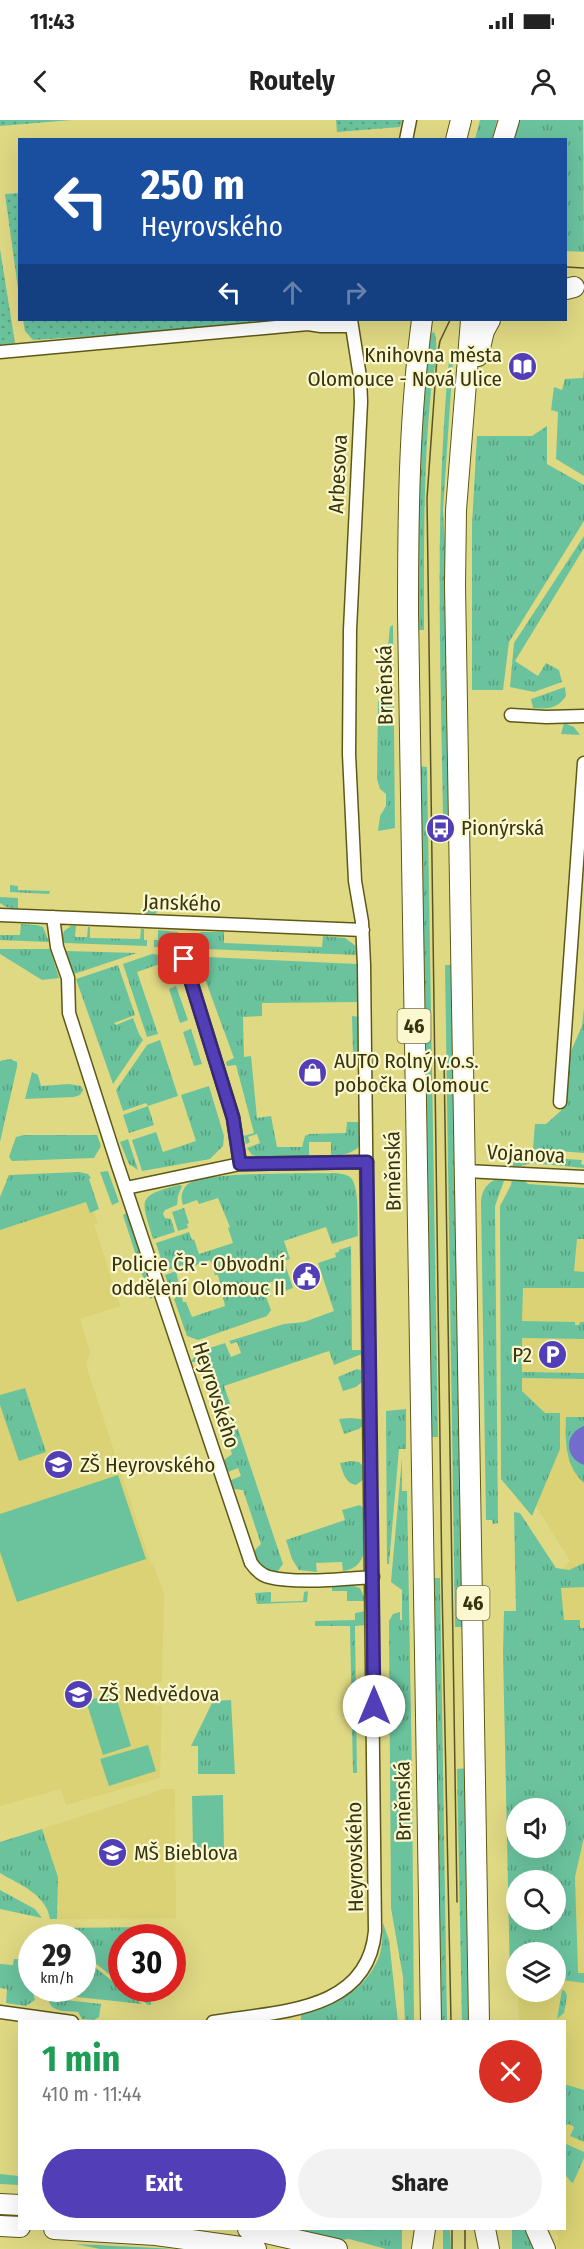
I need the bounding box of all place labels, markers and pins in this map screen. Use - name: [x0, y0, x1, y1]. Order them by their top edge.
- place label: Knihovna města Olomouce - Nová Ulice: [307, 342, 502, 392]
- library icon: Knihovna města Olomouce - Nová Ulice: [507, 351, 539, 383]
- bus stop icon: Pionýrská: [424, 812, 456, 844]
- place label: Pionýrská: [461, 815, 544, 841]
- pin: [158, 933, 209, 984]
- place label: AUTO Rolný v.o.s. pobočka Olomouc: [334, 1048, 489, 1098]
- shop icon: AUTO Rolný v.o.s. pobočka Olomouc: [297, 1057, 329, 1089]
- place label: Policie ČR - Obvodní oddělení Olomouc II: [111, 1251, 285, 1301]
- public building icon: Policie ČR - Obvodní oddělení Olomouc II: [290, 1260, 322, 1292]
- parking icon: P2: [537, 1339, 569, 1371]
- place label: P2: [512, 1342, 532, 1368]
- school or university icon: ZŠ Heyrovského: [43, 1449, 75, 1481]
- place label: ZŠ Heyrovského: [80, 1452, 215, 1478]
- school or university icon: ZŠ Nedvědova: [62, 1678, 94, 1710]
- place label: ZŠ Nedvědova: [99, 1681, 220, 1707]
- school or university icon: MŠ Bieblova: [97, 1837, 129, 1869]
- place label: MŠ Bieblova: [134, 1840, 238, 1866]

